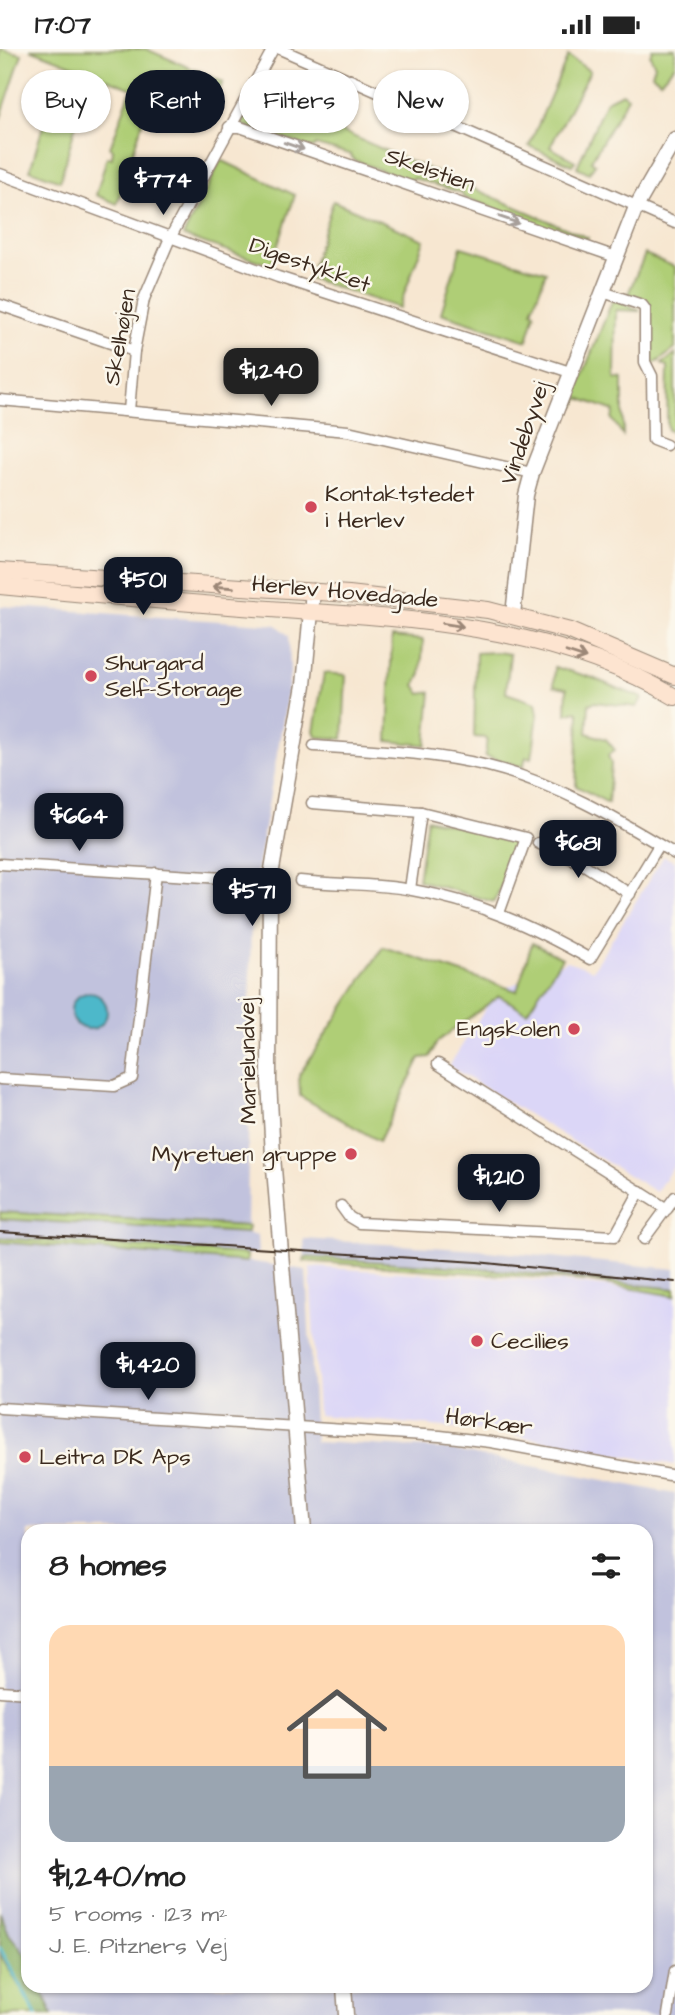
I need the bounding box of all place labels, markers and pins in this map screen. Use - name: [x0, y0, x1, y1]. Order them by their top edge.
- pin: $774: [122, 157, 204, 217]
- pin: $1,240: [214, 349, 328, 408]
- place label: Kontaktstedet i Herlev: [325, 478, 475, 536]
- marker: Kontaktstedet i Herlev: [303, 499, 319, 515]
- pin: $501: [102, 557, 184, 617]
- place label: Shurgard Self-Storage: [105, 647, 242, 706]
- marker: Shurgard Self-Storage: [83, 668, 99, 684]
- pin: $664: [38, 793, 120, 853]
- pin: $681: [537, 821, 619, 880]
- pin: $571: [211, 869, 293, 928]
- place label: Engskolen: [457, 1013, 560, 1046]
- marker: Engskolen: [566, 1021, 582, 1037]
- place label: Myretuen gruppe: [152, 1138, 337, 1171]
- marker: Myretuen gruppe: [343, 1146, 359, 1162]
- pin: $1,210: [442, 1155, 556, 1214]
- place label: Cecilies: [491, 1325, 569, 1357]
- marker: Cecilies: [469, 1333, 485, 1349]
- pin: $1,420: [91, 1343, 205, 1402]
- place label: Leitra DK Aps: [39, 1441, 191, 1473]
- marker: Leitra DK Aps: [17, 1449, 33, 1465]

